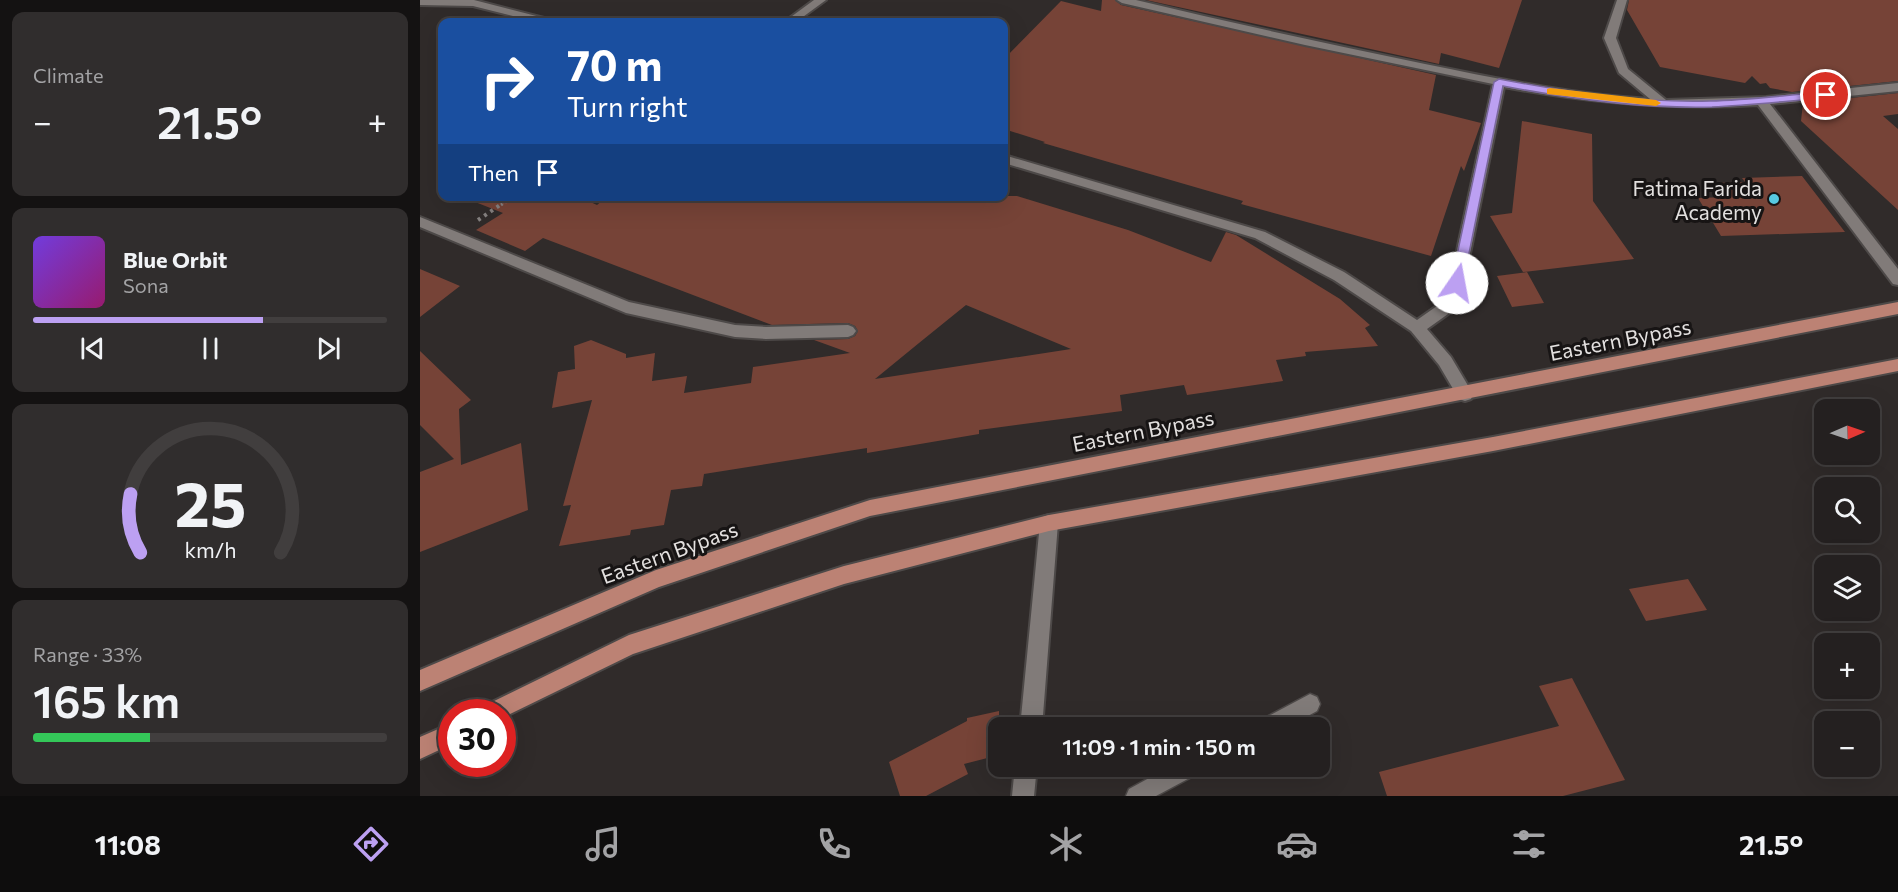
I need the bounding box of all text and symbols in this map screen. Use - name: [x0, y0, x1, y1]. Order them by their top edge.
- text: 70 m: [567, 38, 662, 90]
- icon: right: [468, 42, 546, 120]
- text: Climate: [33, 63, 103, 87]
- pin: [1800, 69, 1851, 120]
- icon: arrive: [1809, 78, 1842, 111]
- text: Turn right: [567, 90, 687, 123]
- text: 21.5°: [157, 93, 262, 148]
- text: −: [33, 100, 52, 141]
- text: +: [368, 100, 387, 141]
- icon: arrive: [531, 156, 564, 189]
- text: Then: [468, 159, 519, 186]
- place label: Fatima Farida Academy: [1633, 175, 1762, 224]
- marker: Fatima Farida Academy: [1767, 192, 1781, 206]
- text: Blue Orbit: [123, 246, 227, 273]
- position arrow: [1425, 251, 1489, 315]
- text: Sona: [123, 273, 169, 297]
- street label: Eastern Bypass: [1547, 313, 1693, 365]
- icon: previous: [76, 332, 109, 365]
- icon: pause: [194, 332, 227, 365]
- icon: next: [312, 332, 345, 365]
- north arrow: [1814, 399, 1880, 465]
- map controls: [1814, 399, 1880, 777]
- street label: Eastern Bypass: [1070, 404, 1216, 456]
- text: 25: [174, 464, 246, 540]
- button: search: [1814, 477, 1880, 543]
- street label: Eastern Bypass: [597, 516, 741, 588]
- text: km/h: [184, 536, 236, 562]
- button: layers: [1814, 555, 1880, 621]
- button: +: [1814, 633, 1880, 699]
- text: Range · 33%: [33, 642, 142, 666]
- text: 165 km: [33, 672, 180, 727]
- speed limit sign: 30: [438, 699, 516, 777]
- button: −: [1814, 711, 1880, 777]
- text: 11:09 · 1 min · 150 m: [1062, 733, 1256, 760]
- icon: directions: [350, 823, 392, 865]
- icon: music: [582, 823, 624, 865]
- icon: phone: [813, 823, 855, 865]
- icon: climate: [1045, 823, 1087, 865]
- icon: car: [1276, 823, 1318, 865]
- icon: filters: [1508, 823, 1550, 865]
- text: 11:08: [95, 828, 161, 861]
- text: 21.5°: [1739, 828, 1803, 861]

